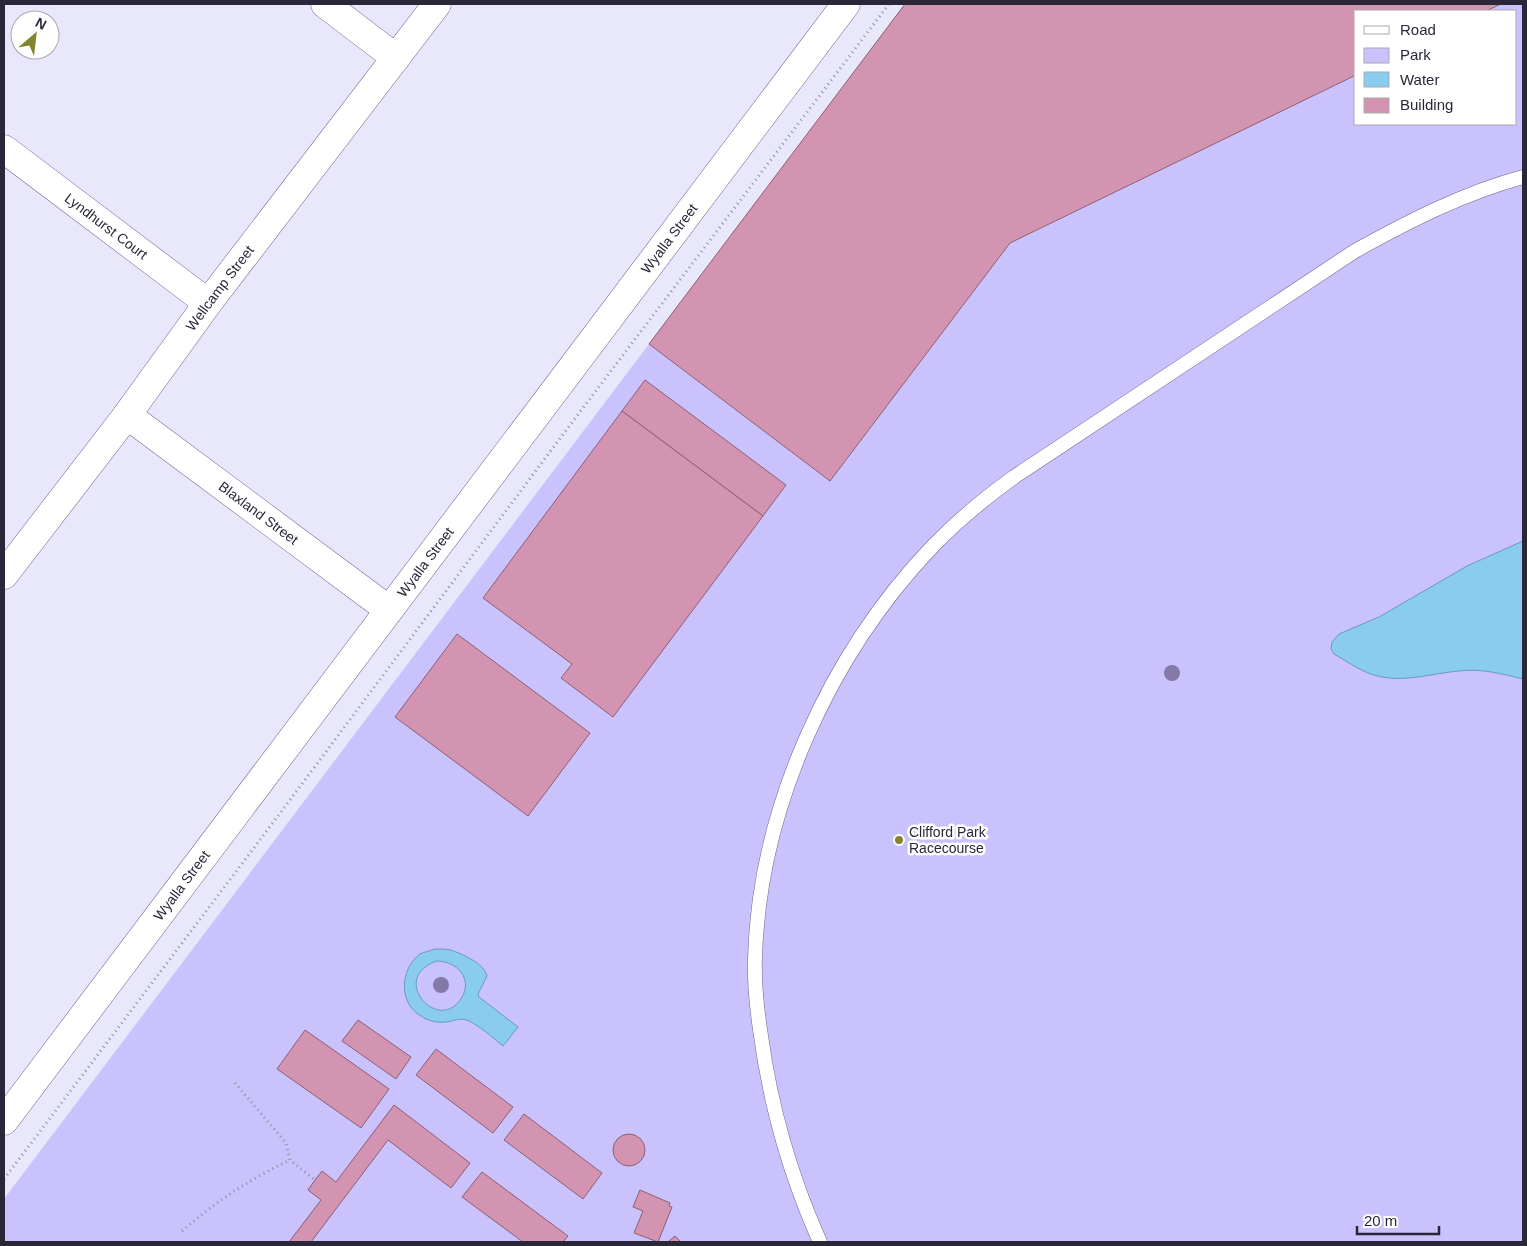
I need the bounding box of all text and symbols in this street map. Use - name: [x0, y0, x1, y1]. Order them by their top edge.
- north arrow: [10, 10, 60, 60]
- legend: [1354, 10, 1517, 125]
- text: N: [33, 14, 49, 33]
- text: Road: [1400, 21, 1436, 38]
- text: Park: [1400, 46, 1431, 63]
- text: Water: [1400, 71, 1439, 88]
- text: Building: [1400, 96, 1453, 113]
- street label: Lyndhurst Court: [62, 190, 151, 262]
- street label: Wyalla Street: [638, 200, 701, 277]
- street label: Wellcamp Street: [183, 242, 257, 334]
- street label: Blaxland Street: [216, 478, 302, 548]
- street label: Wyalla Street: [394, 524, 457, 600]
- place label: Clifford Park Racecourse: [909, 824, 987, 856]
- marker: Clifford Park Racecourse: [893, 834, 905, 846]
- street label: Wyalla Street: [150, 847, 213, 923]
- scale bar: [1357, 1204, 1440, 1236]
- text: 20 m: [1364, 1212, 1397, 1229]

